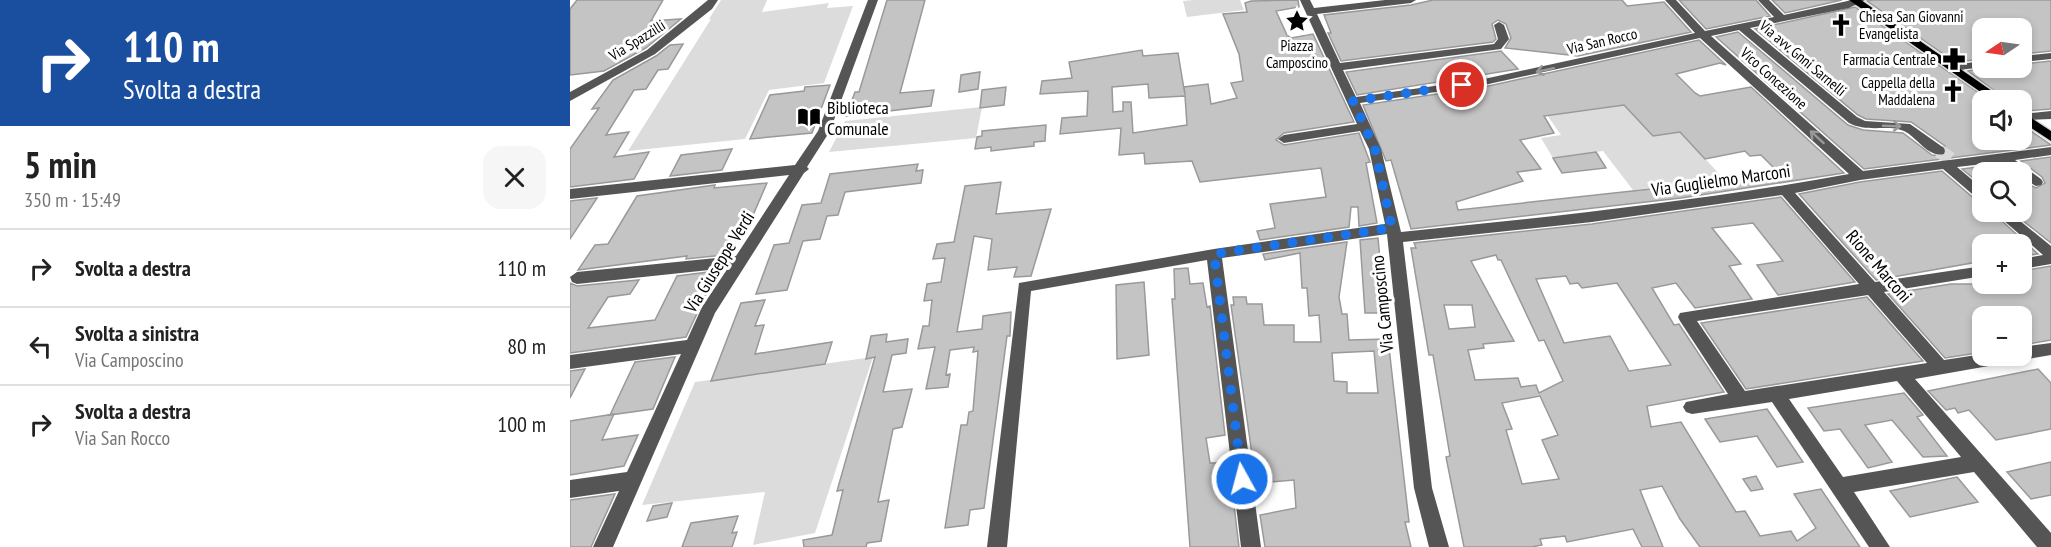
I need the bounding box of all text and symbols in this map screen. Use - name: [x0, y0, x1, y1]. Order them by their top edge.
- place label: Chiesa San Giovanni Evangelista: [1859, 7, 1964, 43]
- place icon: Piazza Camposcino: [1284, 8, 1310, 34]
- church icon: Chiesa San Giovanni Evangelista: [1828, 12, 1854, 38]
- street label: Via Spazzilli: [605, 15, 669, 65]
- street label: Via avv. Gnni Sarnelli: [1755, 15, 1850, 100]
- north arrow: [1972, 18, 2032, 78]
- map controls: [1972, 18, 2032, 366]
- text: 110 m: [123, 19, 220, 74]
- icon: right: [24, 24, 102, 102]
- street label: Via San Rocco: [1564, 24, 1639, 59]
- place label: Piazza Camposcino: [1266, 36, 1328, 72]
- street label: Vico Concezione: [1736, 42, 1811, 113]
- pharmacy icon: Farmacia Centrale: [1941, 46, 1967, 72]
- place label: Farmacia Centrale: [1843, 50, 1936, 69]
- pin: [1436, 59, 1487, 110]
- one-way arrow: [1535, 64, 1554, 76]
- icon: arrive: [1445, 68, 1478, 101]
- text: Svolta a destra: [123, 72, 261, 106]
- place label: Cappella della Maddalena: [1861, 73, 1935, 109]
- church icon: Cappella della Maddalena: [1940, 78, 1966, 104]
- button: sound: [1972, 90, 2032, 150]
- place label: Biblioteca Comunale: [827, 96, 889, 140]
- library icon: Biblioteca Comunale: [796, 104, 822, 130]
- one-way arrow: [1881, 120, 1901, 131]
- one-way arrow: [1809, 130, 1824, 144]
- text: 5 min: [24, 141, 97, 188]
- button: close: [483, 146, 546, 209]
- street label: Via Guglielmo Marconi: [1649, 159, 1792, 201]
- button: search: [1972, 162, 2032, 222]
- text: 350 m · 15:49: [24, 187, 121, 213]
- street label: Via Giuseppe Verdi: [678, 207, 759, 318]
- street label: Rione Marconi: [1841, 225, 1917, 307]
- button: +: [1972, 234, 2032, 294]
- icon: right: [24, 252, 57, 285]
- text: Svolta a destra: [75, 254, 191, 282]
- text: 110 m: [497, 254, 546, 282]
- street label: Via Camposcino: [1365, 254, 1399, 355]
- button: −: [1972, 306, 2032, 366]
- text: Svolta a sinistra: [75, 319, 199, 347]
- icon: left: [24, 330, 57, 363]
- text: 80 m: [507, 332, 546, 360]
- text: Via Camposcino: [75, 347, 184, 373]
- text: Svolta a destra: [75, 397, 191, 425]
- icon: right: [24, 408, 57, 441]
- text: 100 m: [497, 410, 546, 438]
- text: Via San Rocco: [75, 425, 170, 451]
- position arrow: [1210, 447, 1274, 511]

